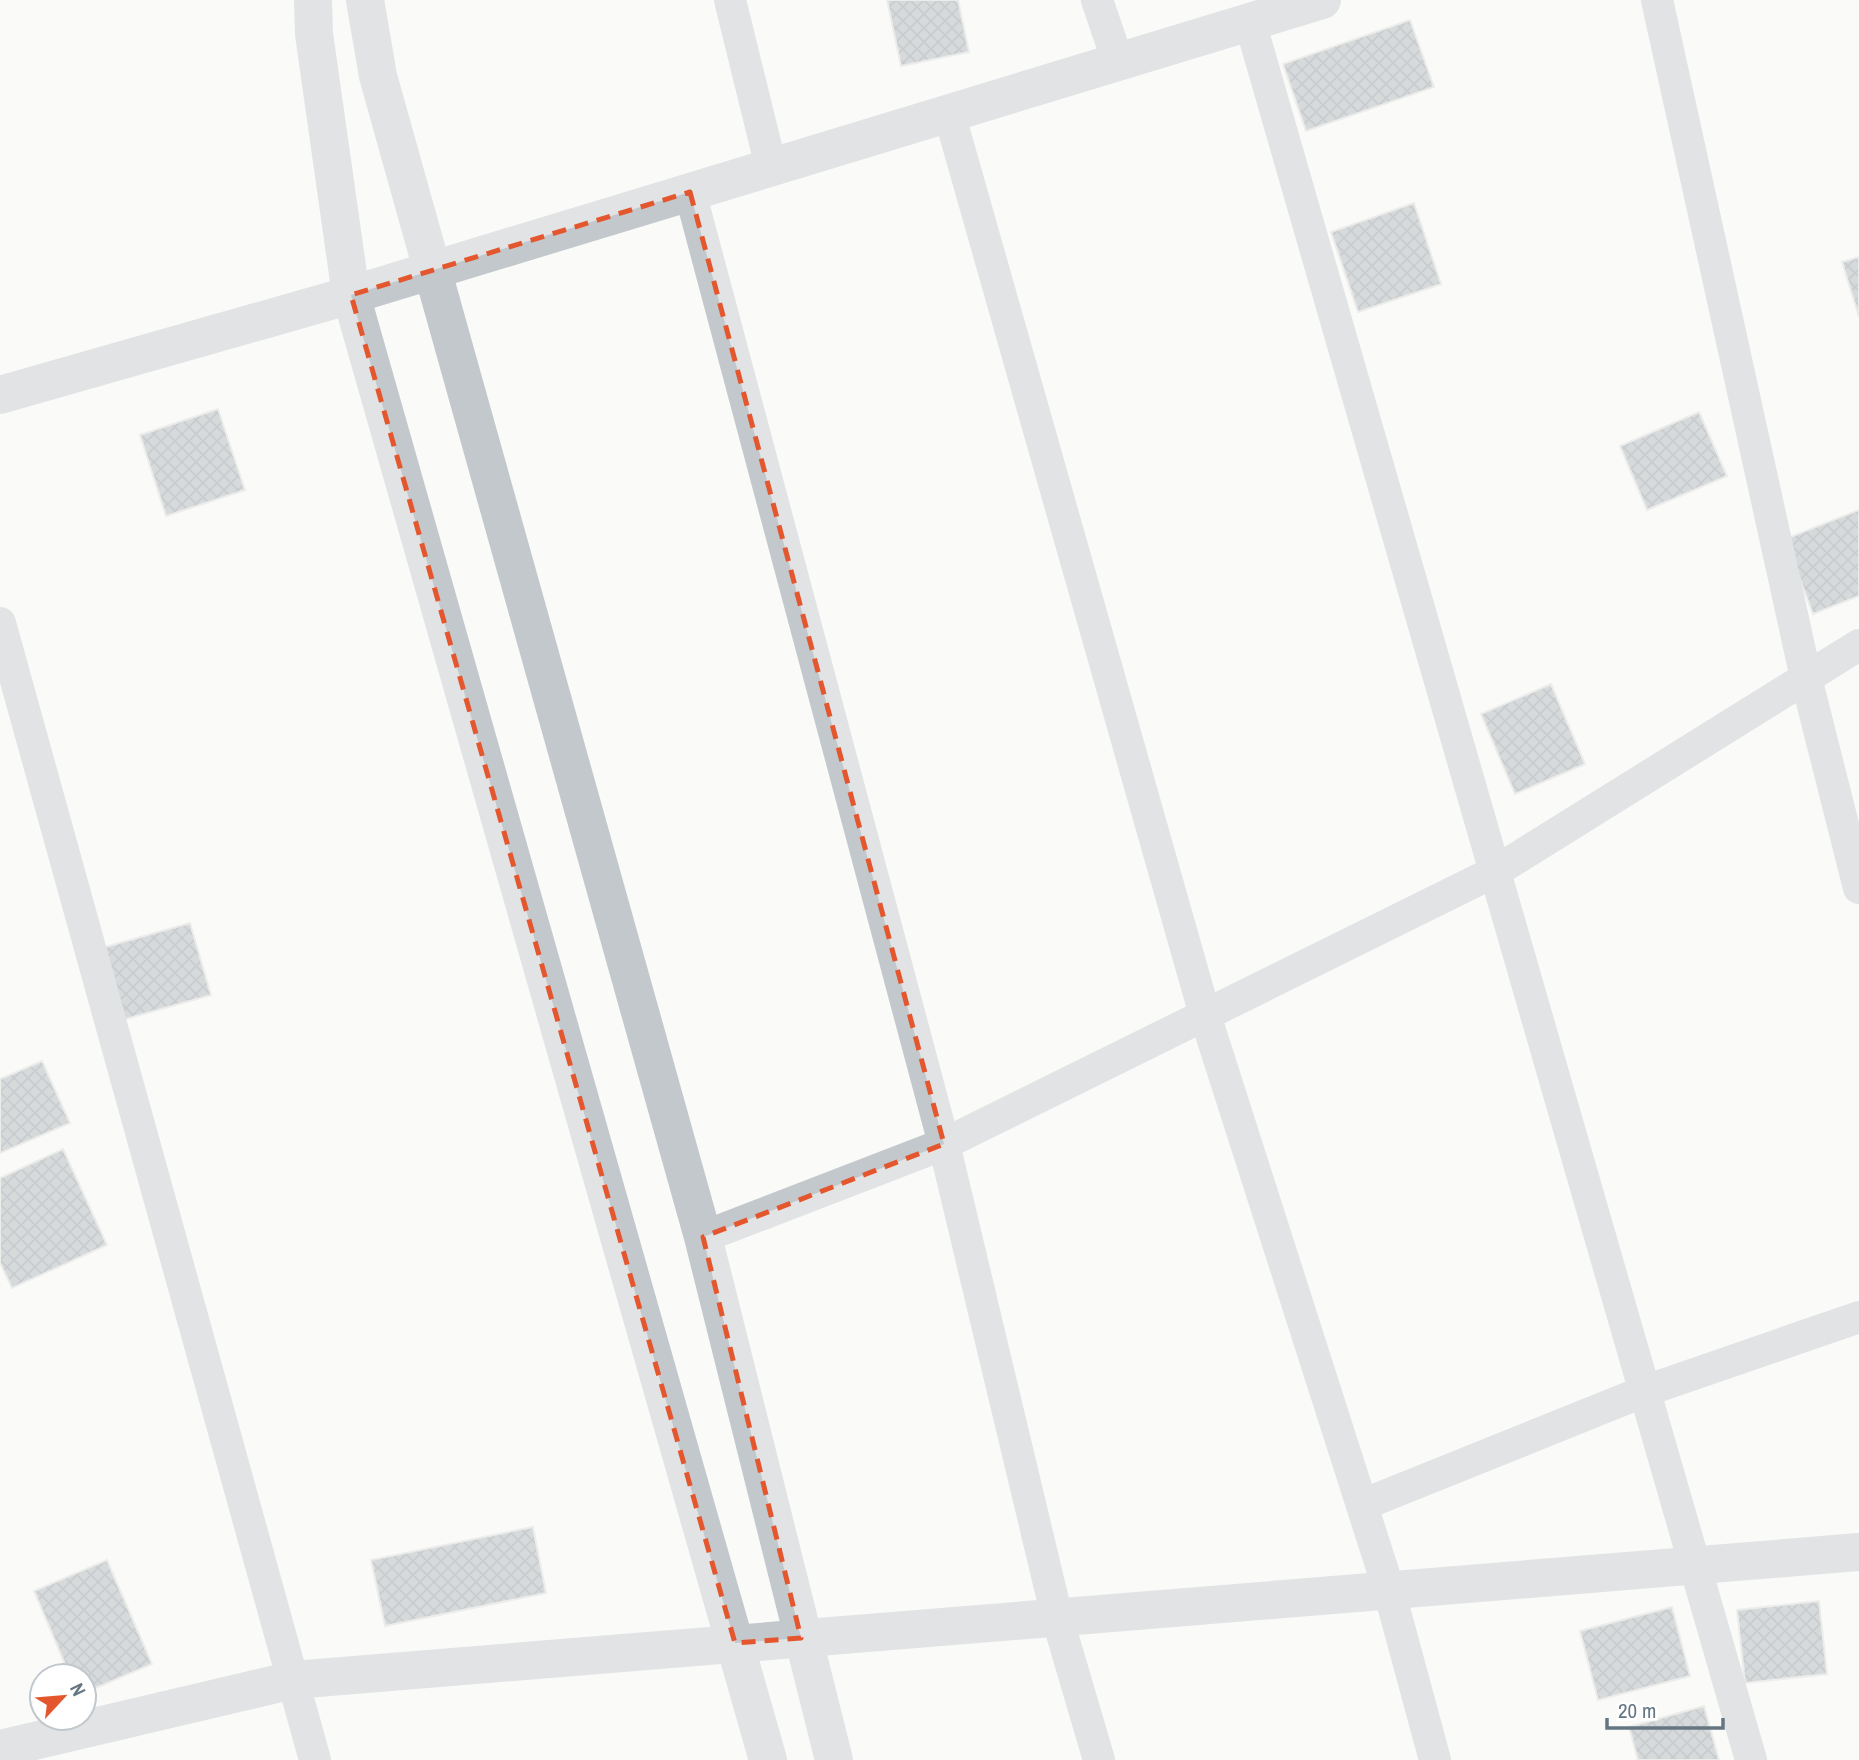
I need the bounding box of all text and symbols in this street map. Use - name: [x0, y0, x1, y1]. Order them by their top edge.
- north arrow: [28, 1662, 98, 1732]
- text: N: [64, 1679, 92, 1700]
- scale bar: [1607, 1686, 1722, 1730]
- text: 20 m: [1618, 1696, 1656, 1725]

